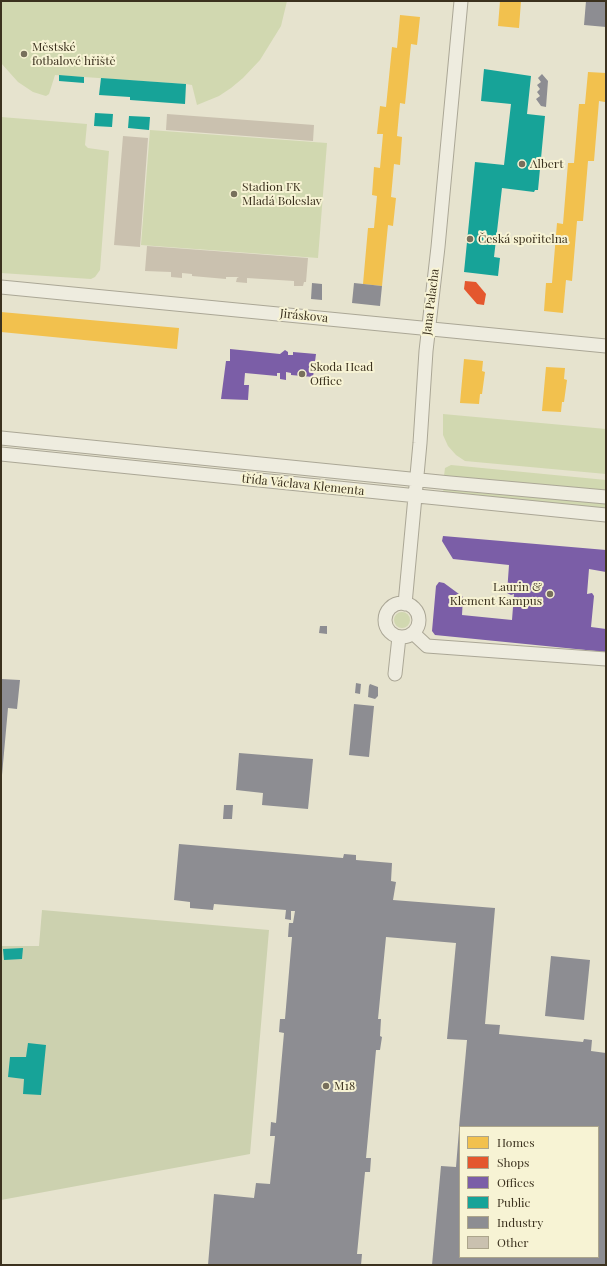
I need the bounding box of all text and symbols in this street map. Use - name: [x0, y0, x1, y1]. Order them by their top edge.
- place label: Městské fotbalové hřiště: [32, 40, 116, 68]
- marker: Městské fotbalové hřiště: [19, 49, 29, 59]
- place label: Albert: [530, 157, 563, 171]
- marker: Albert: [517, 159, 527, 169]
- place label: Stadion FK Mladá Boleslav: [242, 180, 322, 208]
- marker: Stadion FK Mladá Boleslav: [229, 189, 239, 199]
- place label: Česká spořitelna: [478, 232, 568, 246]
- marker: Česká spořitelna: [465, 234, 475, 244]
- street label: Jana Palacha: [420, 268, 442, 336]
- street label: Jiráskova: [279, 306, 329, 326]
- place label: Skoda Head Office: [310, 360, 373, 388]
- marker: Skoda Head Office: [297, 369, 307, 379]
- street label: třída Václava Klementa: [241, 471, 365, 499]
- place label: Laurin & Klement Kampus: [450, 580, 542, 608]
- marker: Laurin & Klement Kampus: [545, 589, 555, 599]
- place label: M18: [334, 1079, 355, 1093]
- marker: M18: [321, 1081, 331, 1091]
- legend: [459, 1126, 599, 1258]
- text: Homes: [497, 1134, 535, 1150]
- text: Shops: [497, 1154, 529, 1170]
- text: Offices: [497, 1174, 534, 1190]
- text: Public: [497, 1194, 530, 1210]
- text: Industry: [497, 1214, 543, 1230]
- text: Other: [497, 1234, 529, 1250]

